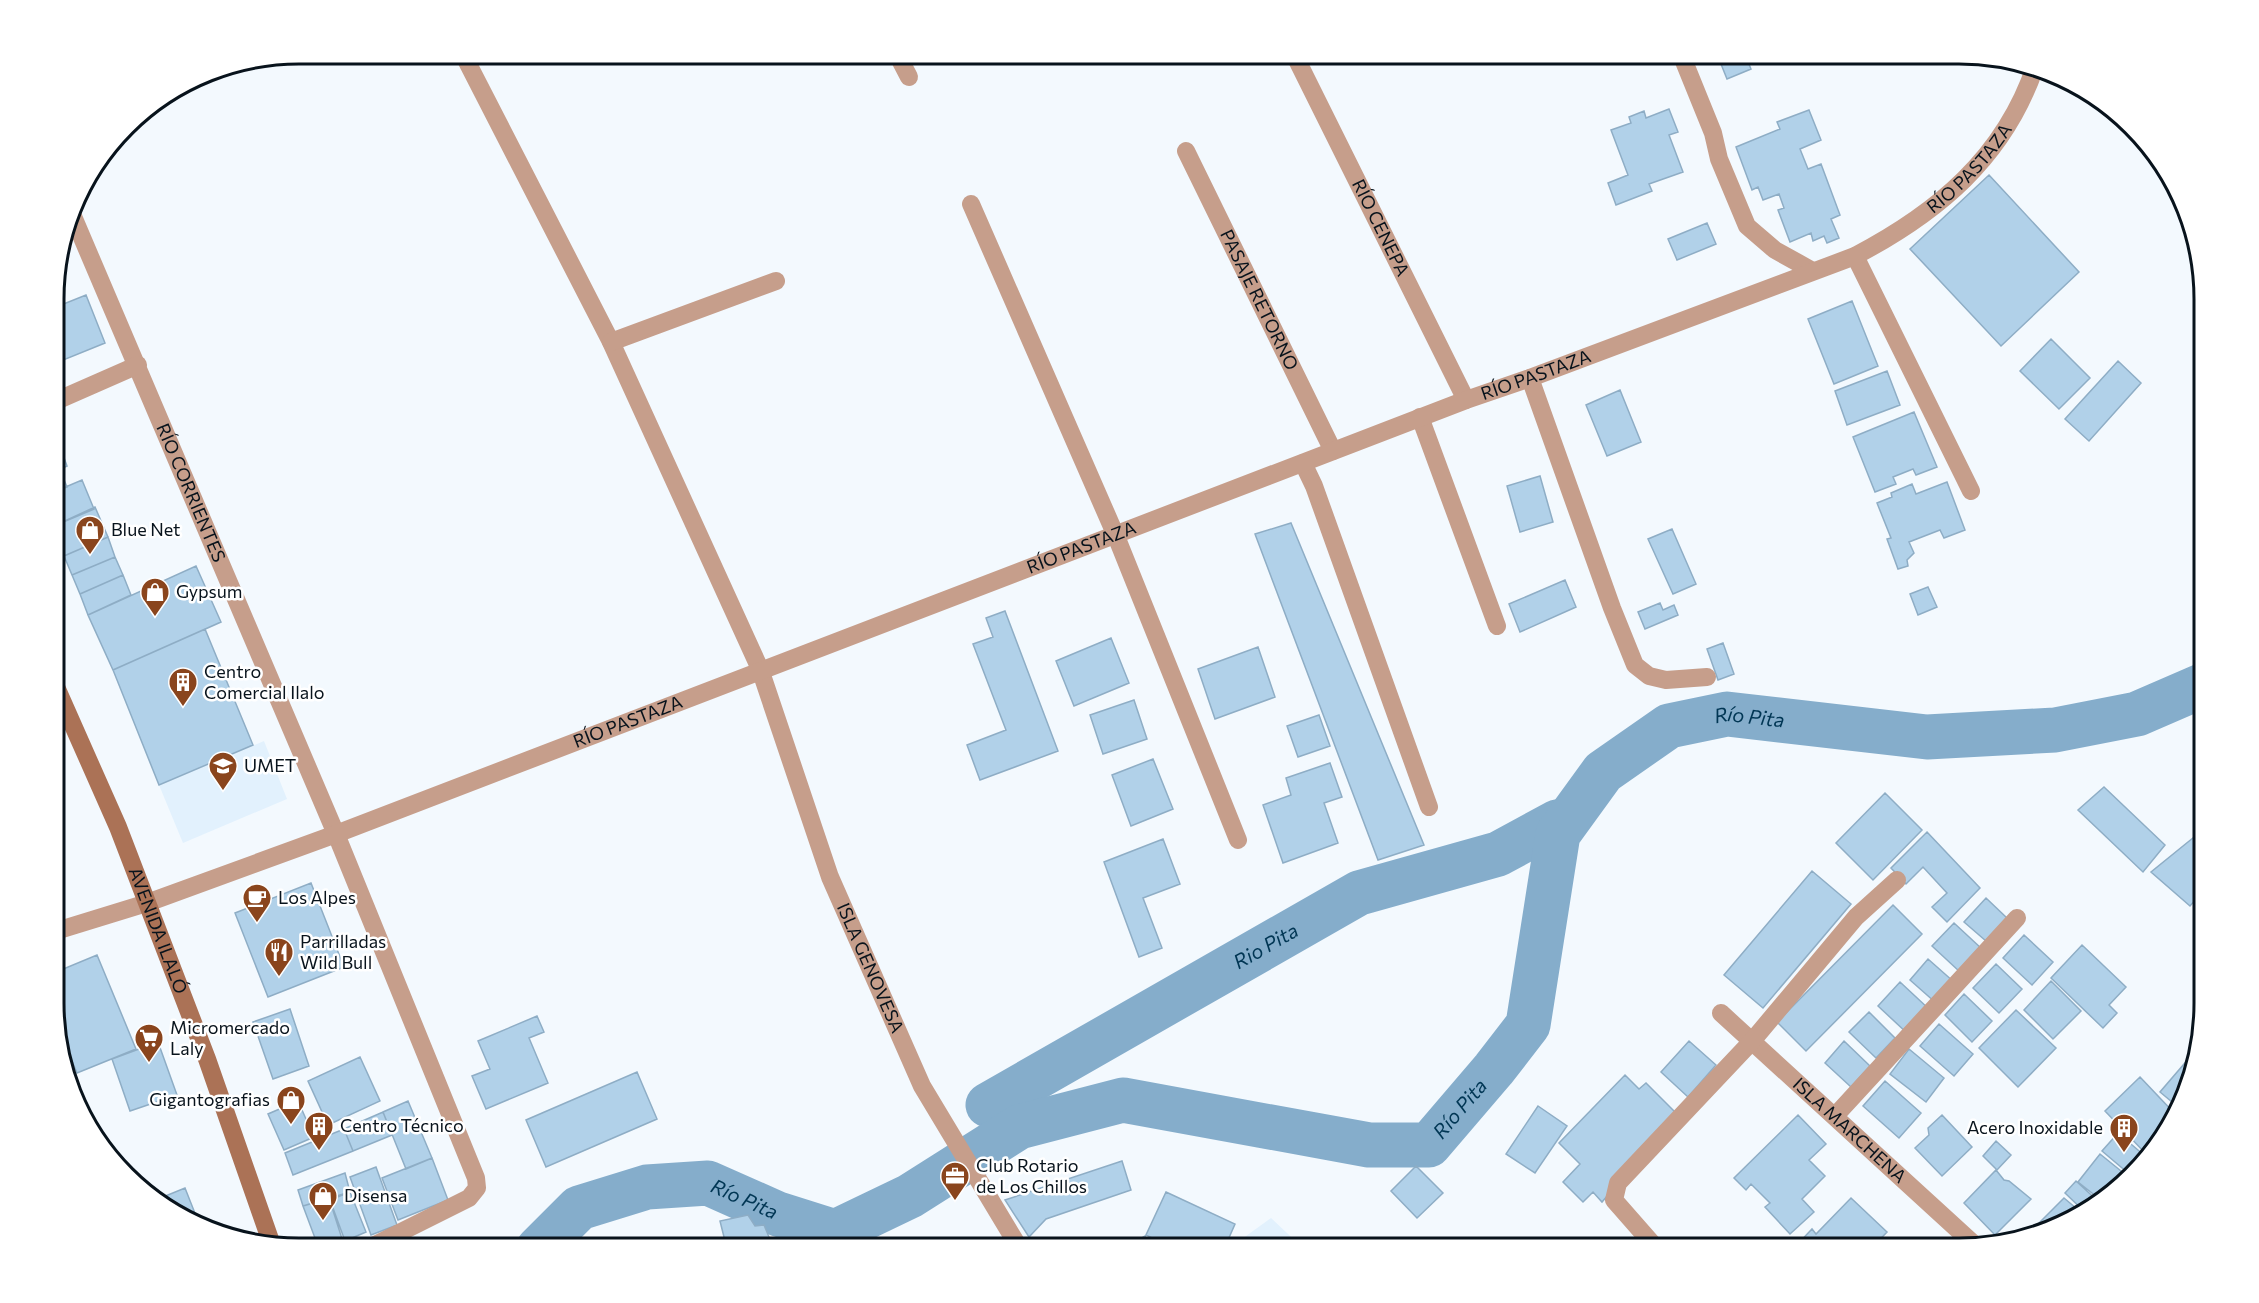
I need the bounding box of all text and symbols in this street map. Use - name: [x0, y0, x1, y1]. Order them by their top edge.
- street label: RÍO PASTAZA: [1922, 119, 2016, 217]
- street label: RÍO CENEPA: [1348, 175, 1415, 279]
- street label: PASAJE RETORNO: [1216, 226, 1304, 374]
- street label: RÍO PASTAZA: [1478, 344, 1594, 404]
- street label: RÍO CORRIENTES: [152, 420, 231, 565]
- shop icon: Blue Net: [74, 514, 106, 556]
- street label: RÍO PASTAZA: [1023, 516, 1139, 578]
- place label: Blue Net: [111, 518, 181, 540]
- shop icon: Gypsum: [139, 576, 171, 618]
- place label: Gypsum: [176, 580, 243, 602]
- place label: Centro Comercial Ilalo: [204, 660, 324, 703]
- building icon: Centro Comercial Ilalo: [167, 666, 199, 708]
- street label: RÍO PASTAZA: [570, 690, 685, 752]
- water label: Río Pita: [1712, 701, 1786, 732]
- school or university icon: UMET: [207, 750, 239, 792]
- place label: UMET: [244, 754, 296, 776]
- street label: AVENIDA ILALÓ: [124, 864, 193, 997]
- cafe icon: Los Alpes: [241, 882, 273, 924]
- place label: Los Alpes: [278, 886, 356, 908]
- street label: ISLA GENOVESA: [833, 899, 909, 1036]
- water label: Rio Pita: [1229, 917, 1302, 973]
- place label: Parrilladas Wild Bull: [300, 930, 386, 973]
- restaurant icon: Parrilladas Wild Bull: [263, 936, 295, 978]
- place label: Micromercado Laly: [170, 1016, 290, 1059]
- supermarket icon: Micromercado Laly: [133, 1022, 165, 1064]
- street label: ISLA MARCHENA: [1789, 1072, 1911, 1187]
- water label: Río Pita: [1427, 1073, 1491, 1143]
- shop icon: Gigantografias: [275, 1084, 307, 1126]
- place label: Gigantografias: [149, 1088, 270, 1110]
- building icon: Centro Técnico: [303, 1110, 335, 1152]
- building icon: Acero Inoxidable: [2108, 1112, 2140, 1154]
- place label: Centro Técnico: [340, 1114, 464, 1136]
- place label: Acero Inoxidable: [1967, 1116, 2103, 1138]
- place label: Club Rotario de Los Chillos: [976, 1154, 1087, 1197]
- office icon: Club Rotario de Los Chillos: [939, 1160, 971, 1202]
- water label: Río Pita: [708, 1173, 782, 1223]
- shop icon: Disensa: [307, 1180, 339, 1222]
- place label: Disensa: [344, 1184, 408, 1206]

